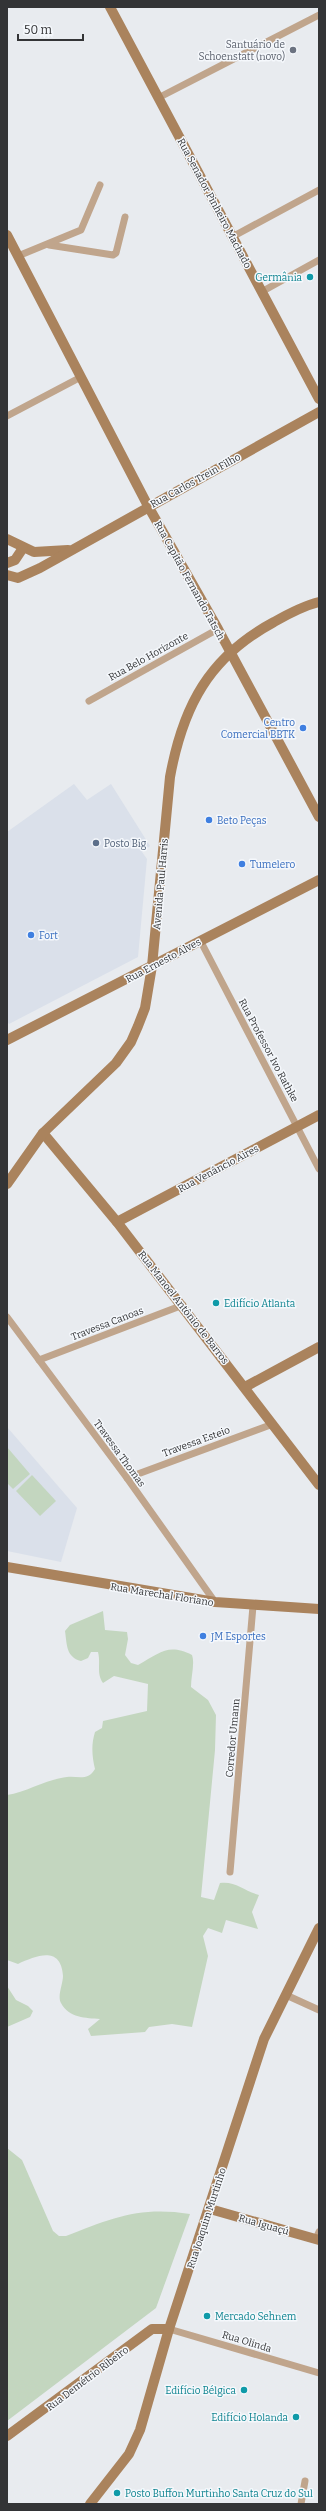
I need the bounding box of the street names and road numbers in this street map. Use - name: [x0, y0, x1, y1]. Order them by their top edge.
- street label: Rua Senador Pinheiro Machado: [175, 136, 254, 271]
- street label: Rua Carlos Trein Filho: [148, 451, 243, 511]
- street label: Rua Capitão Fernando Tatsch: [151, 519, 227, 643]
- street label: Rua Belo Horizonte: [107, 630, 190, 684]
- street label: Avenida Paul Harris: [151, 838, 171, 930]
- street label: Rua Ernesto Alves: [124, 936, 203, 986]
- street label: Rua Professor Ivo Rathke: [236, 997, 300, 1104]
- street label: Rua Venâncio Aires: [175, 1141, 261, 1195]
- street label: Rua Manoel Antônio de Barros: [135, 1248, 232, 1367]
- street label: Travessa Canoas: [69, 1305, 145, 1343]
- street label: Travessa Thomas: [91, 1418, 148, 1490]
- street label: Travessa Esteio: [161, 1424, 232, 1460]
- street label: Rua Marechal Floriano: [109, 1581, 215, 1609]
- street label: Corredor Umann: [224, 1697, 242, 1778]
- street label: Rua Joaquim Murtinho: [185, 2166, 229, 2270]
- street label: Rua Iguaçú: [237, 2211, 291, 2238]
- street label: Rua Olinda: [221, 2329, 273, 2355]
- street label: Rua Demétrio Ribeiro: [44, 2344, 131, 2414]

